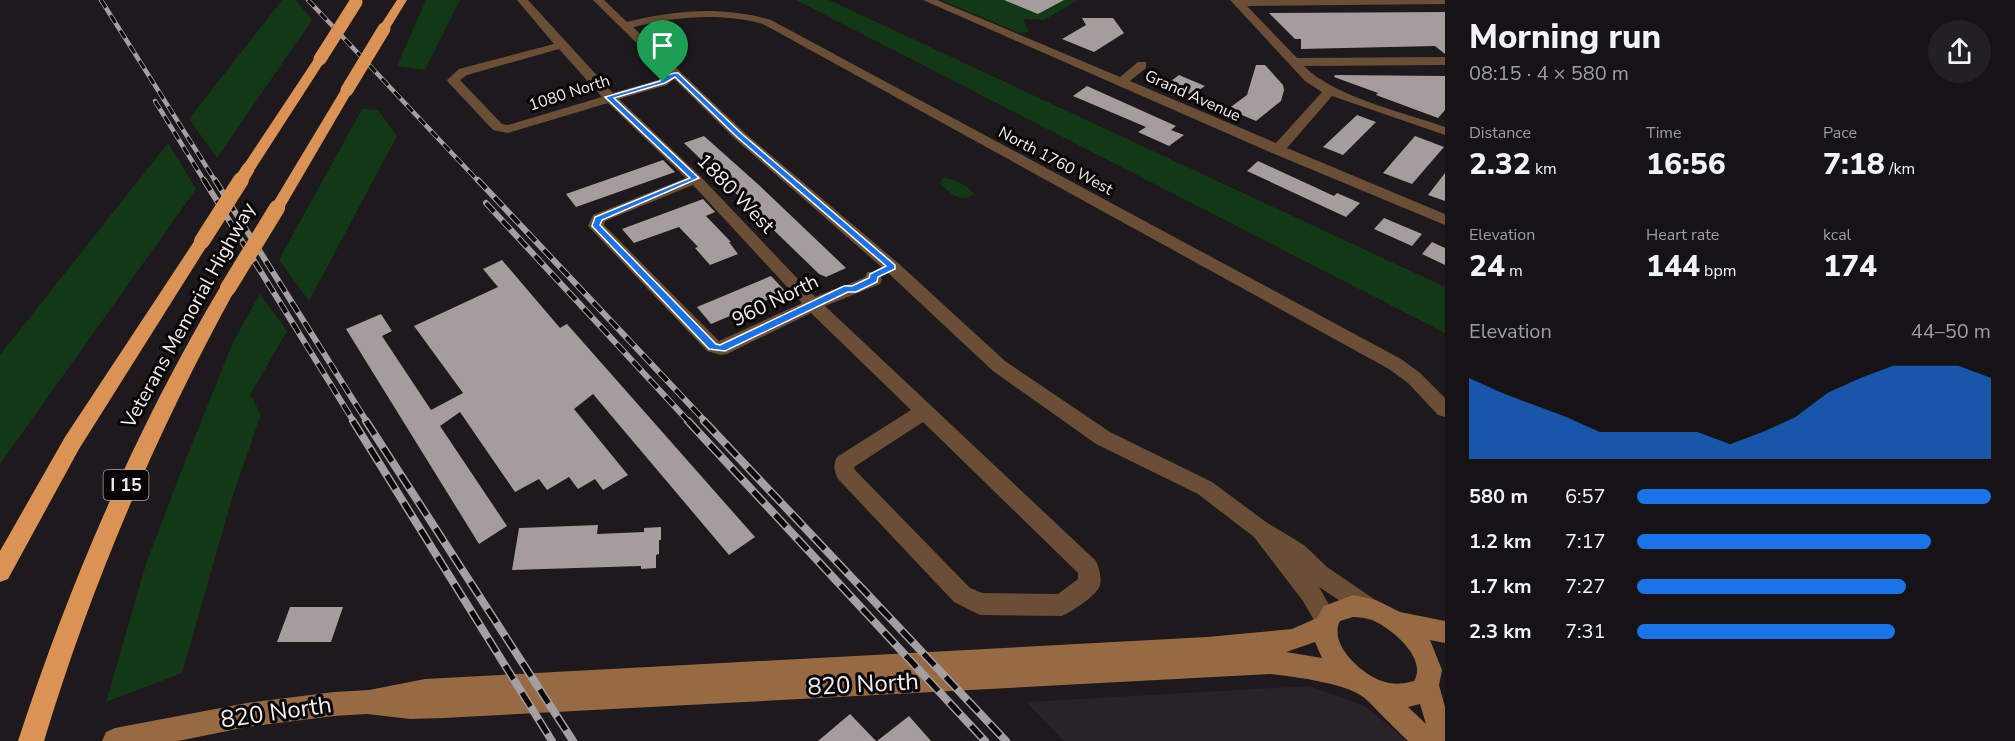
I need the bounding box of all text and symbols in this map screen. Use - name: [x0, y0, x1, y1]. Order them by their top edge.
- text: Morning run: [1469, 15, 1661, 60]
- pin: [637, 20, 688, 82]
- button: share: [1928, 20, 1991, 83]
- icon: arrive: [646, 29, 679, 62]
- text: 08:15 · 4 × 580 m: [1469, 60, 1629, 87]
- street label: Grand Avenue: [1141, 65, 1244, 127]
- street label: 1080 North: [526, 69, 613, 116]
- street label: North 1760 West: [994, 121, 1117, 200]
- text: Distance: [1469, 122, 1531, 144]
- text: Time: [1646, 122, 1682, 144]
- text: Pace: [1823, 122, 1857, 144]
- text: 2.32: [1469, 144, 1531, 185]
- text: 16:56: [1646, 144, 1726, 185]
- text: 7:18: [1823, 144, 1885, 185]
- street label: 1880 West: [691, 148, 781, 240]
- text: km: [1531, 158, 1557, 180]
- text: /km: [1885, 158, 1915, 180]
- street label: Veterans Memorial Highway: [115, 197, 262, 434]
- text: Elevation: [1469, 224, 1535, 246]
- text: Heart rate: [1646, 224, 1719, 246]
- text: kcal: [1823, 224, 1851, 246]
- text: 24: [1469, 246, 1505, 287]
- text: 144: [1646, 246, 1700, 287]
- text: 174: [1823, 246, 1877, 287]
- text: m: [1505, 260, 1523, 282]
- text: bpm: [1700, 260, 1736, 282]
- street label: 960 North: [727, 268, 823, 333]
- text: Elevation: [1469, 318, 1552, 345]
- text: 44–50 m: [1911, 318, 1991, 345]
- road number: I 15: [104, 470, 148, 500]
- text: 580 m: [1469, 483, 1528, 510]
- text: 6:57: [1565, 483, 1606, 510]
- text: 1.2 km: [1469, 528, 1532, 555]
- text: 7:17: [1565, 528, 1606, 555]
- text: 1.7 km: [1469, 573, 1532, 600]
- text: 7:27: [1565, 573, 1606, 600]
- text: 2.3 km: [1469, 618, 1532, 645]
- text: 7:31: [1565, 618, 1606, 645]
- street label: 820 North: [806, 665, 920, 703]
- street label: 820 North: [218, 688, 334, 736]

